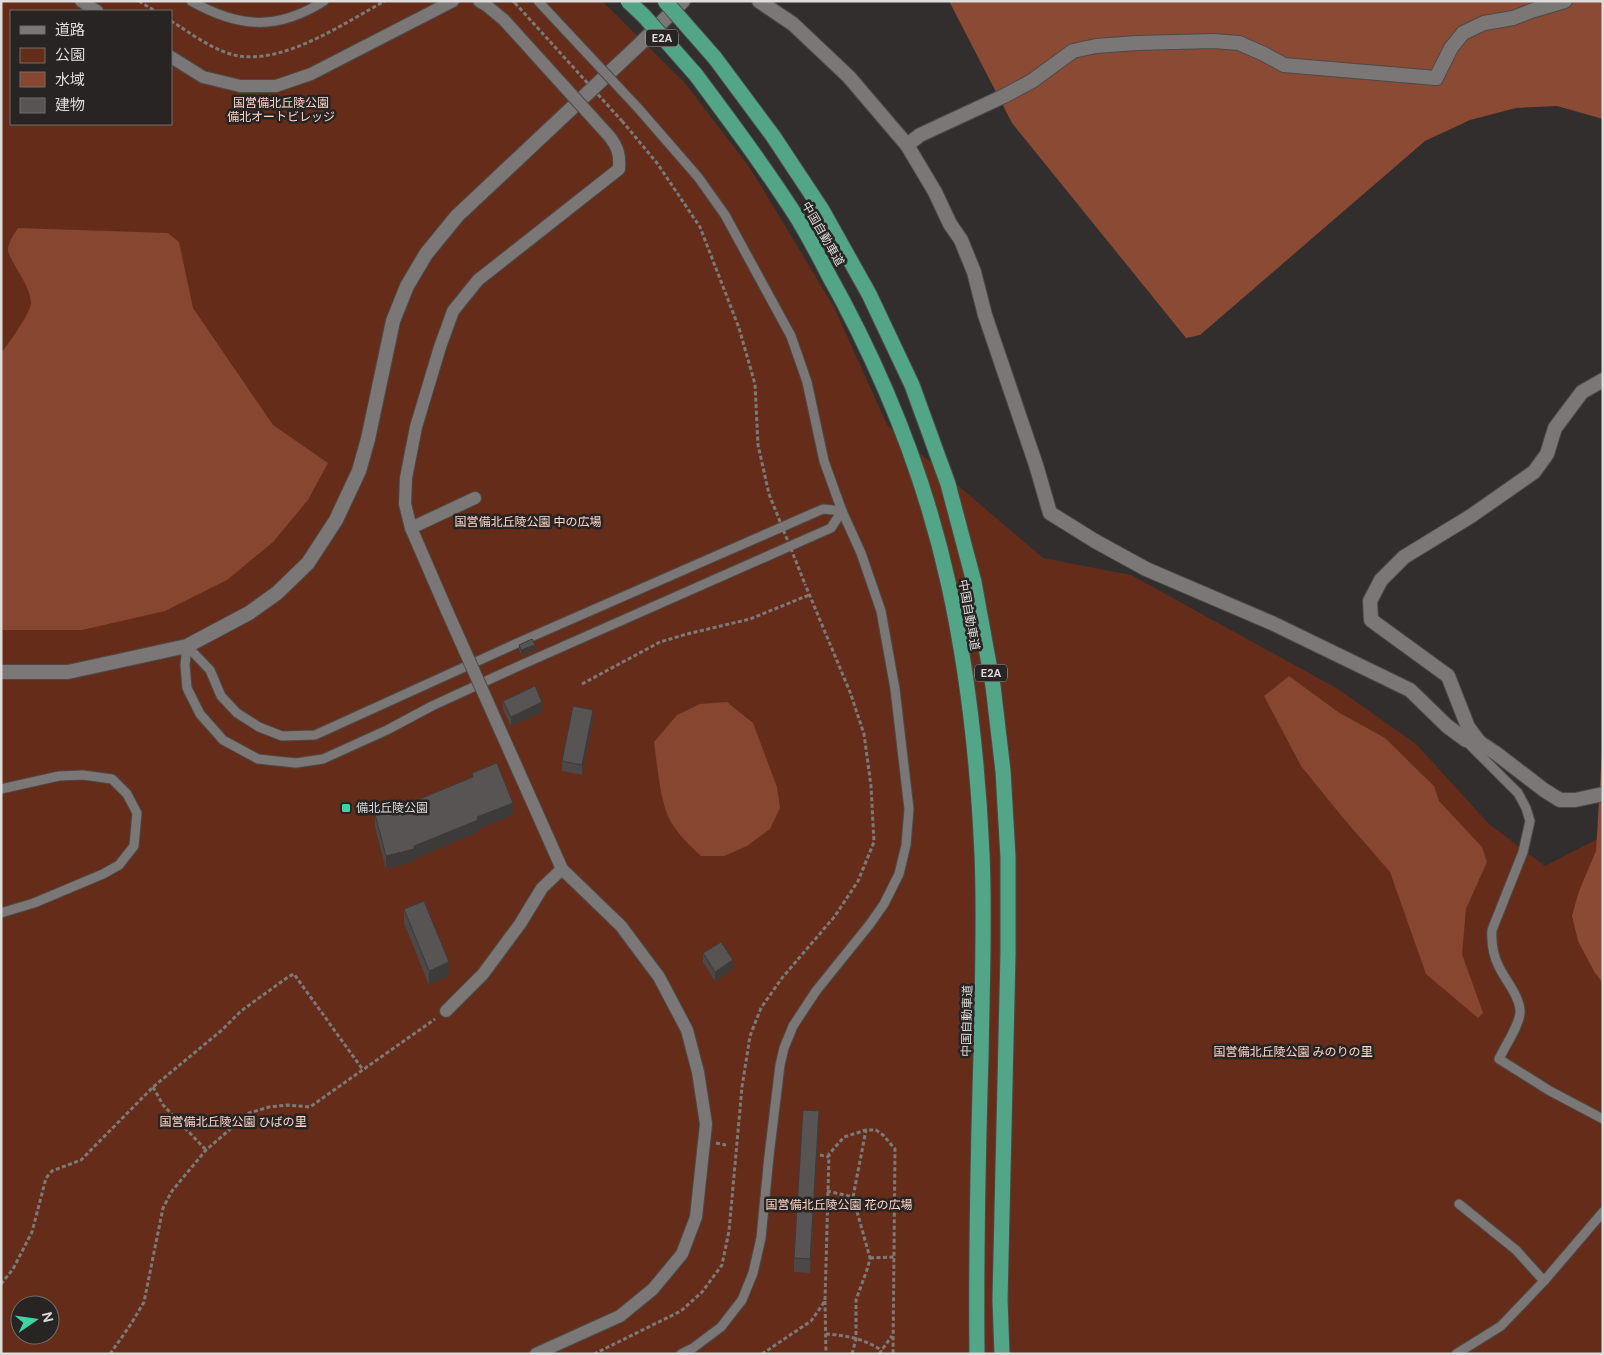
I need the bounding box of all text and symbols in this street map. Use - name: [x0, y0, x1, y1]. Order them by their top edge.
- legend: [10, 10, 172, 125]
- text: 道路: [55, 20, 85, 40]
- road number: E2A: [646, 29, 678, 46]
- text: 公園: [55, 45, 85, 65]
- text: 水域: [55, 70, 85, 90]
- text: 建物: [55, 95, 85, 115]
- park label: 国営備北丘陵公園 備北オートビレッジ: [227, 95, 335, 125]
- street label: 中国自動車道: [798, 199, 848, 269]
- park label: 国営備北丘陵公園 中の広場: [454, 514, 602, 530]
- street label: 中国自動車道: [955, 578, 983, 652]
- road number: E2A: [975, 664, 1007, 681]
- place label: 備北丘陵公園: [356, 800, 428, 816]
- marker: 備北丘陵公園: [340, 802, 352, 814]
- street label: 中国自動車道: [958, 985, 976, 1057]
- park label: 国営備北丘陵公園 みのりの里: [1213, 1044, 1373, 1060]
- park label: 国営備北丘陵公園 ひばの里: [159, 1114, 307, 1130]
- park label: 国営備北丘陵公園 花の広場: [765, 1197, 913, 1213]
- north arrow: [10, 1295, 60, 1345]
- text: N: [38, 1310, 58, 1324]

